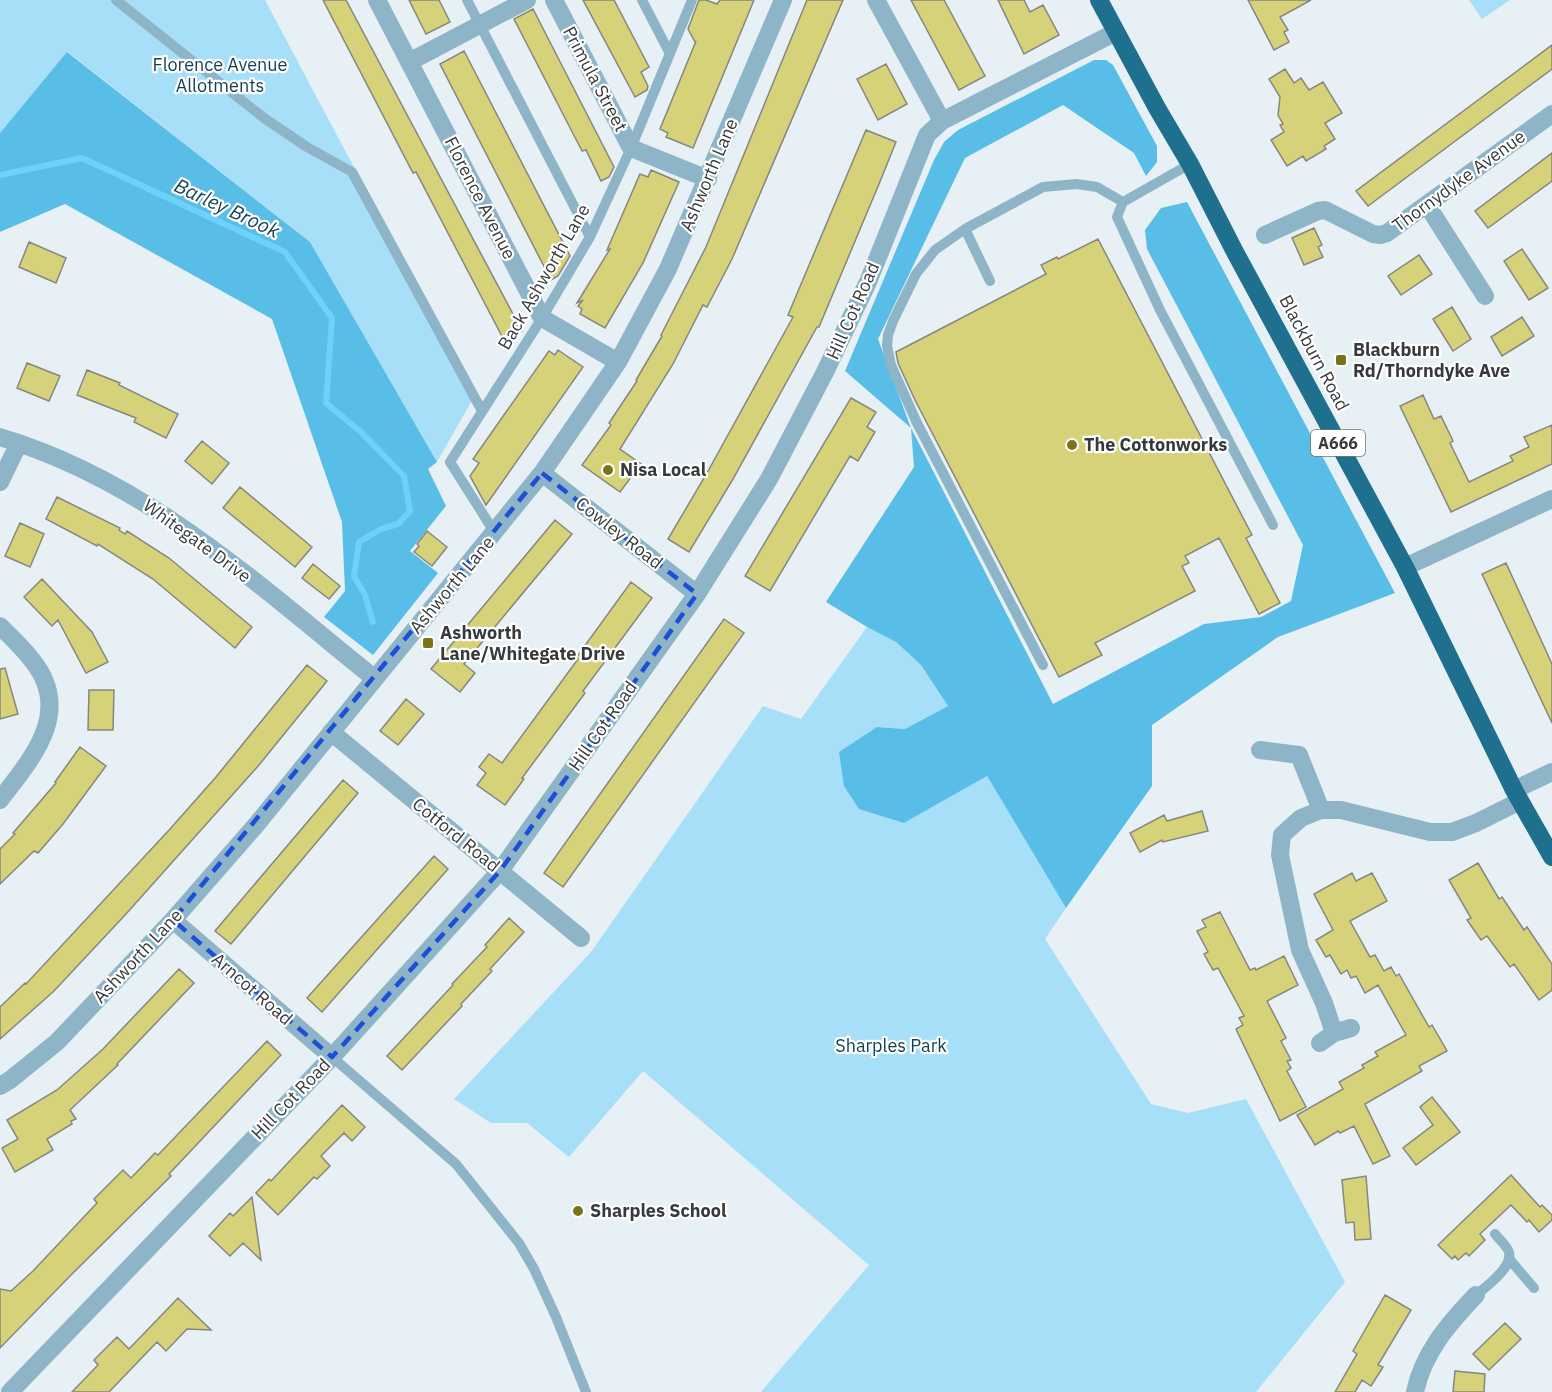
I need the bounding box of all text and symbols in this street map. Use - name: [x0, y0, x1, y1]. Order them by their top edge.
- street label: Primula Street: [558, 22, 633, 135]
- park label: Florence Avenue Allotments: [153, 53, 288, 97]
- street label: Ashworth Lane: [674, 115, 743, 235]
- street label: Thornydyke Avenue: [1388, 124, 1530, 237]
- street label: Florence Avenue: [440, 132, 521, 263]
- water label: Barley Brook: [170, 171, 285, 244]
- street label: Back Ashworth Lane: [492, 200, 595, 354]
- street label: Hill Cot Road: [821, 258, 884, 363]
- street label: Blackburn Road: [1274, 291, 1355, 415]
- place label: Blackburn Rd/Thorndyke Ave: [1353, 338, 1510, 382]
- marker: Blackburn Rd/Thorndyke Ave: [1334, 353, 1348, 367]
- road number: A666: [1311, 430, 1365, 456]
- place label: The Cottonworks: [1084, 433, 1227, 456]
- marker: The Cottonworks: [1065, 438, 1079, 452]
- place label: Nisa Local: [620, 458, 707, 481]
- marker: Nisa Local: [601, 463, 615, 477]
- street label: Cowley Road: [571, 491, 667, 574]
- street label: Whitegate Drive: [139, 494, 256, 588]
- street label: Ashworth Lane: [404, 531, 499, 638]
- place label: Ashworth Lane/Whitegate Drive: [440, 621, 625, 665]
- marker: Ashworth Lane/Whitegate Drive: [421, 636, 435, 650]
- street label: Hill Cot Road: [563, 676, 642, 775]
- street label: Cotford Road: [408, 792, 505, 877]
- street label: Ashworth Lane: [88, 904, 187, 1008]
- street label: Arncot Road: [207, 947, 297, 1030]
- park label: Sharples Park: [835, 1034, 947, 1057]
- street label: Hill Cot Road: [246, 1053, 335, 1144]
- place label: Sharples School: [590, 1199, 727, 1222]
- marker: Sharples School: [571, 1204, 585, 1218]

